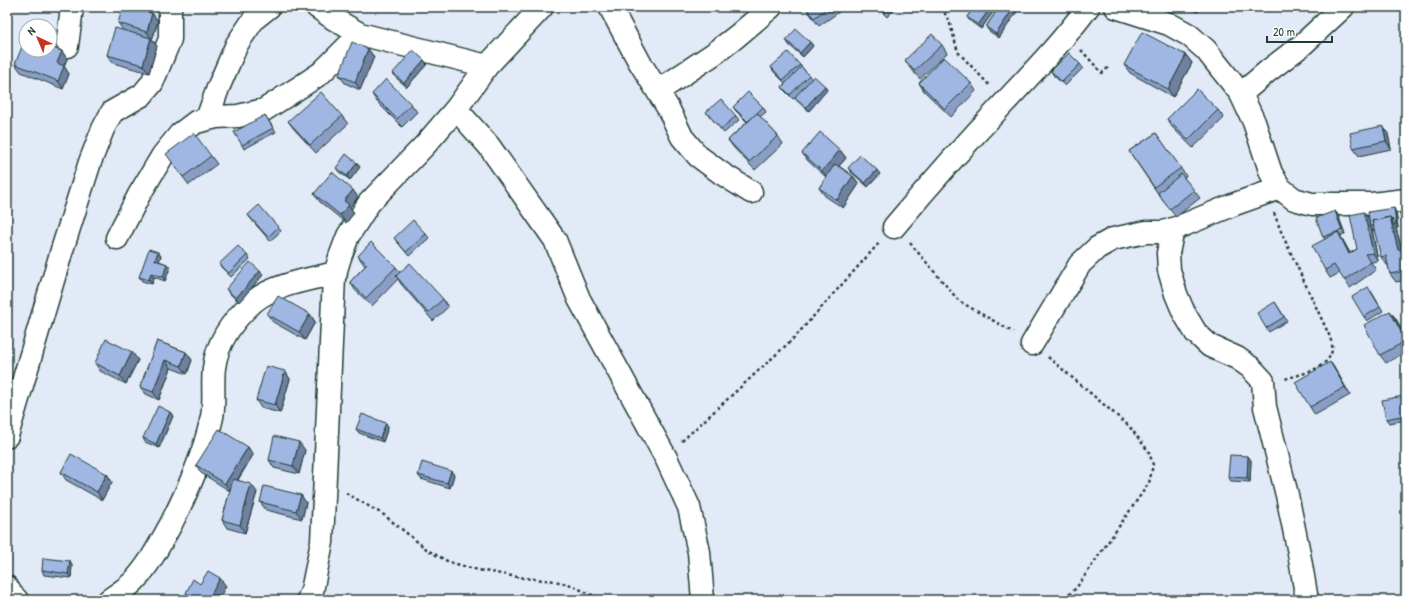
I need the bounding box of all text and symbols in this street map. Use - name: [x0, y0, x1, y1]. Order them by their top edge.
- north arrow: [18, 18, 58, 58]
- scale bar: [1267, 18, 1332, 44]
- text: 20 m: [1273, 23, 1295, 40]
- text: N: [24, 24, 38, 38]

